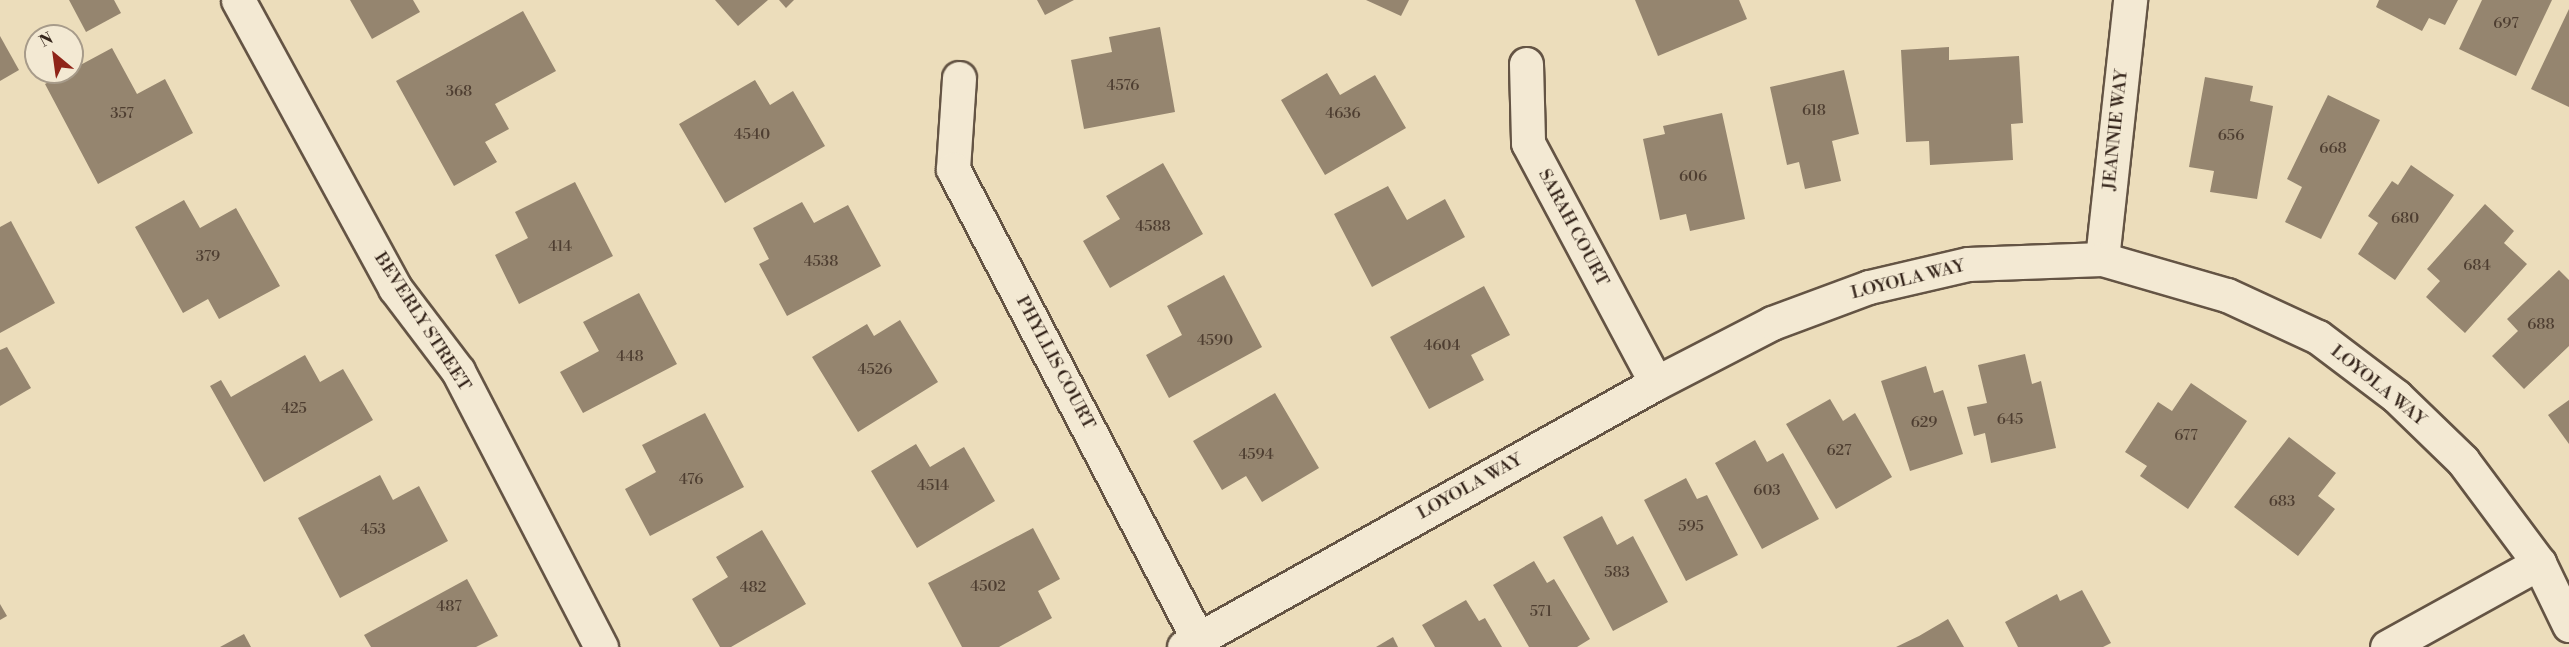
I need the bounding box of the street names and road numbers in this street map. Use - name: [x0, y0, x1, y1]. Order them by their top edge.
- street label: JEANNIE WAY: [2099, 69, 2133, 191]
- street label: SARAH COURT: [1533, 166, 1613, 290]
- street label: BEVERLY STREET: [369, 249, 475, 395]
- street label: LOYOLA WAY: [1849, 255, 1967, 305]
- street label: PHYLLIS COURT: [1011, 293, 1099, 433]
- street label: LOYOLA WAY: [2326, 341, 2430, 431]
- street label: LOYOLA WAY: [1414, 449, 1526, 525]

